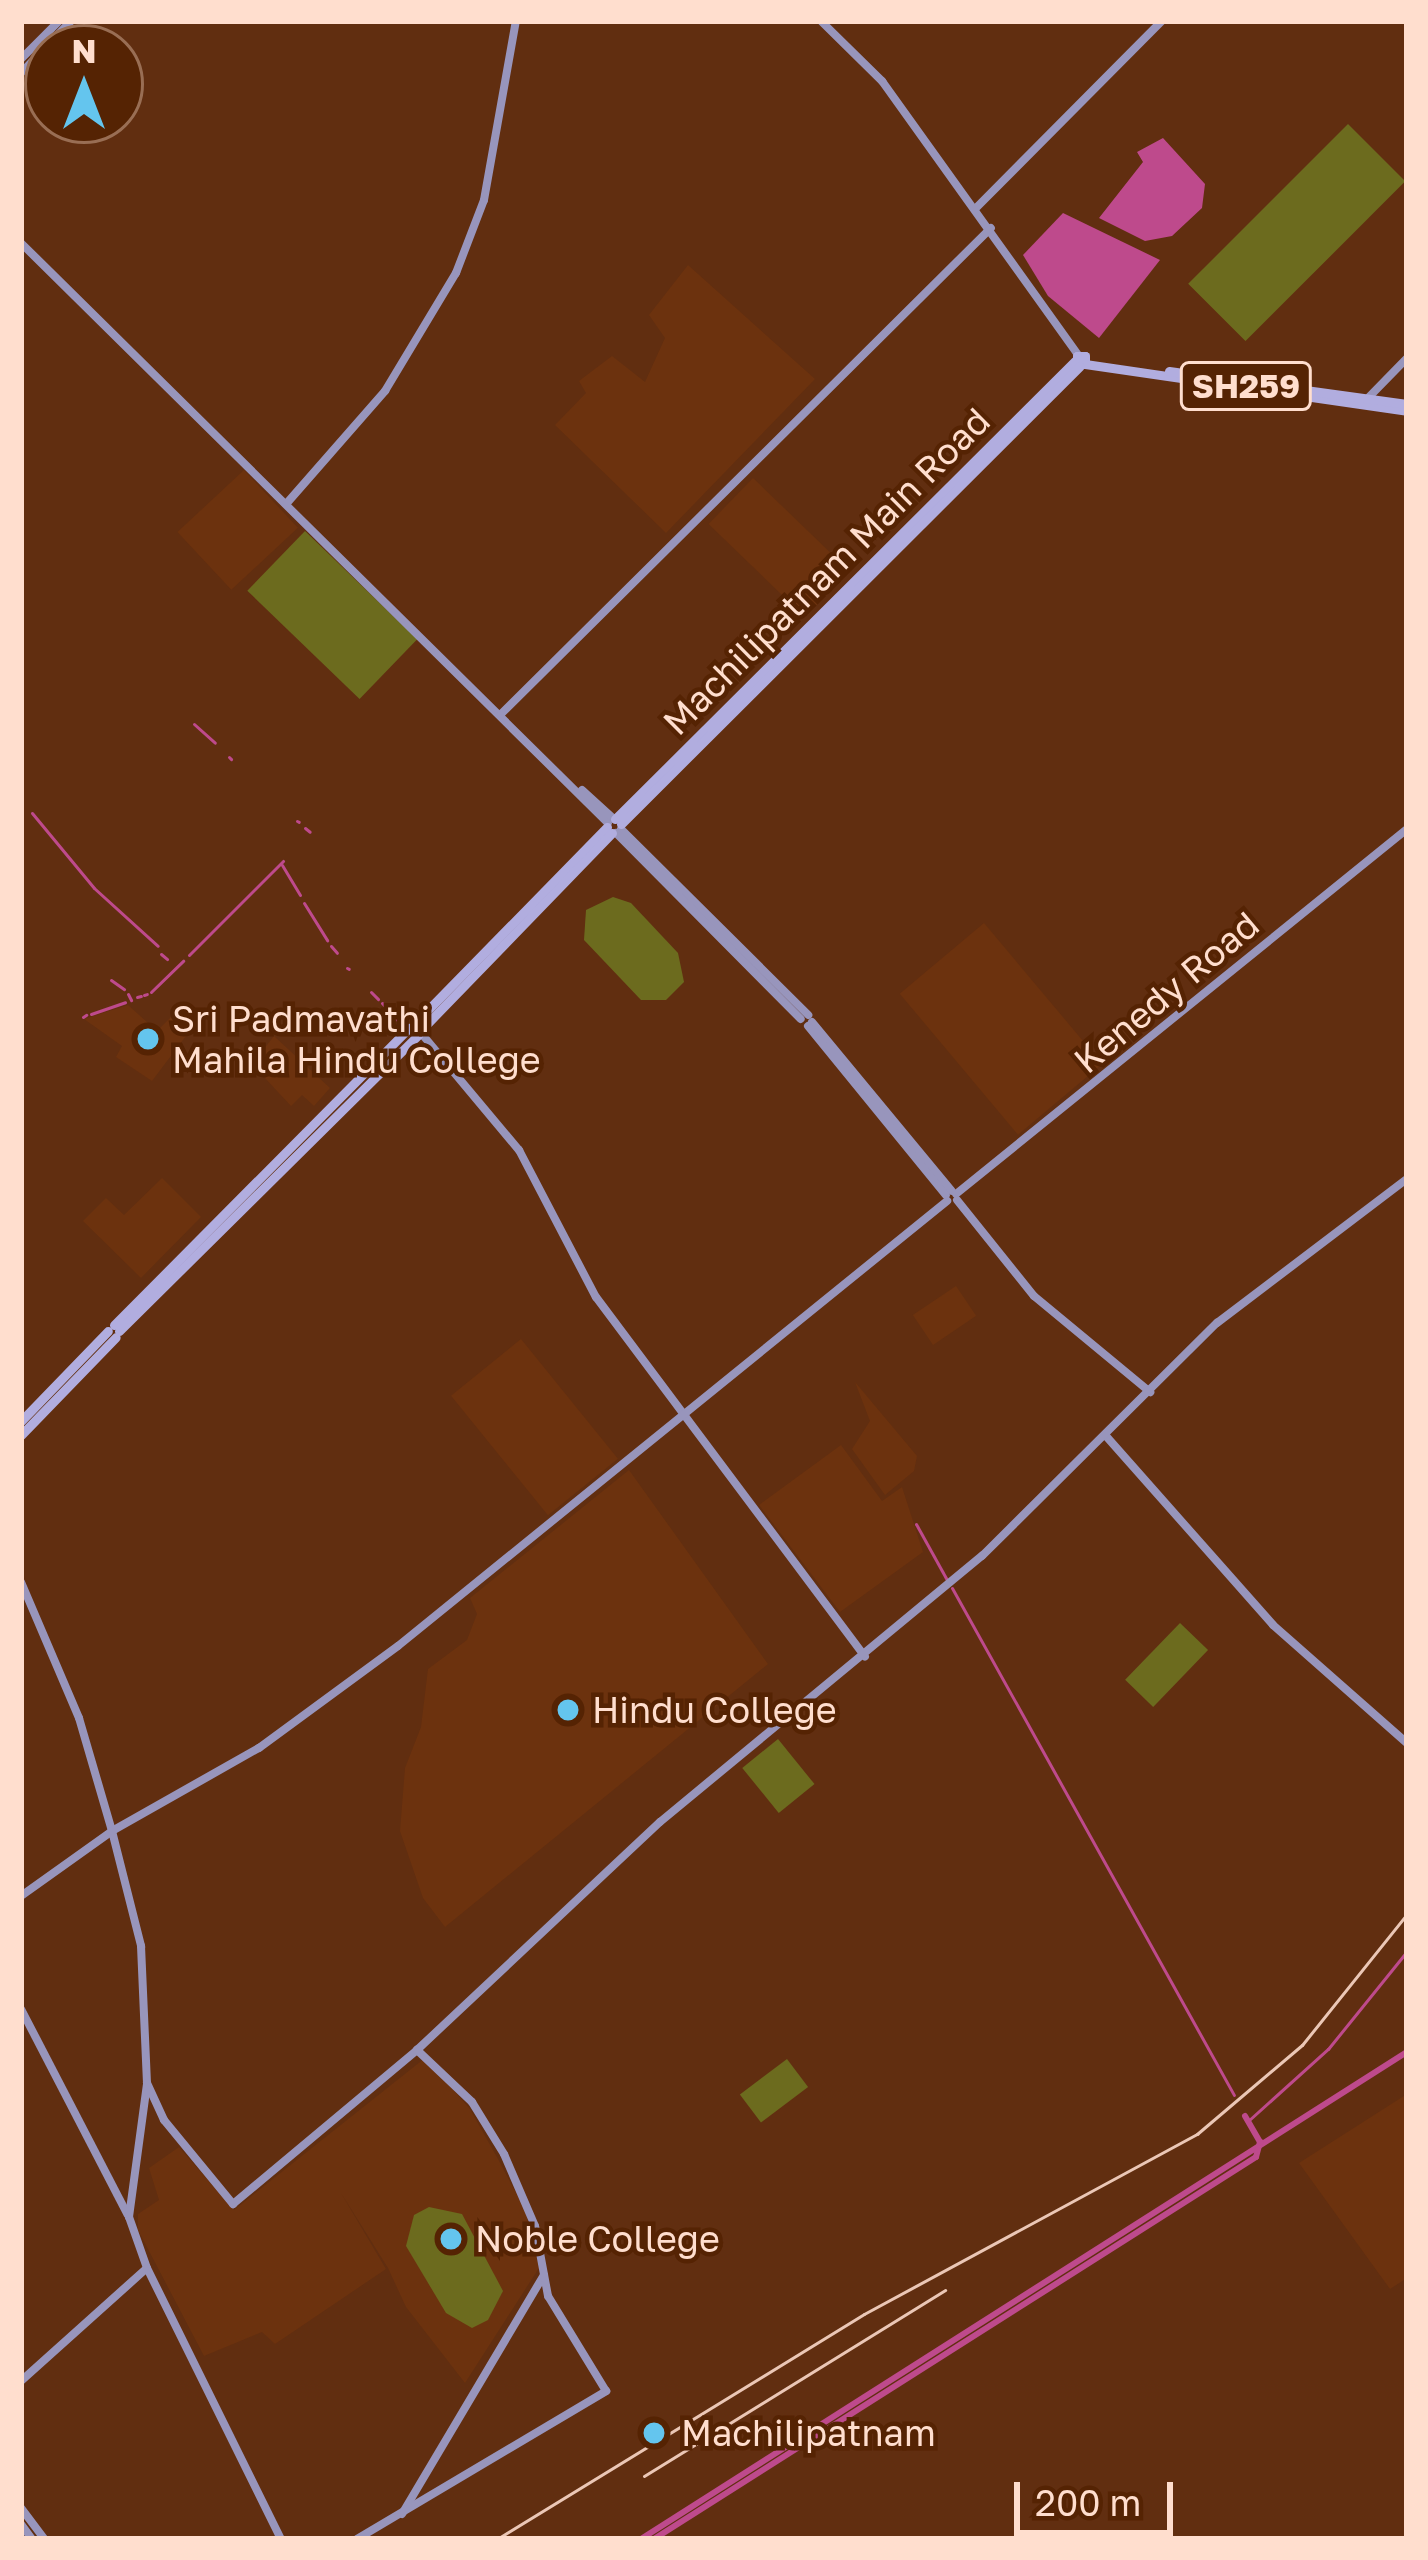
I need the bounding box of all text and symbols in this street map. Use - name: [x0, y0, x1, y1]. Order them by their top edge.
- north arrow: [24, 24, 144, 144]
- text: N: [71, 31, 97, 70]
- road number: SH259: [1177, 359, 1315, 413]
- street label: Machilipatnam Main Road: [654, 399, 998, 743]
- street label: Kenedy Road: [1065, 902, 1267, 1082]
- place label: Sri Padmavathi Mahila Hindu College: [172, 996, 541, 1081]
- marker: Sri Padmavathi Mahila Hindu College: [135, 1026, 161, 1052]
- place label: Hindu College: [592, 1688, 837, 1732]
- marker: Hindu College: [555, 1697, 581, 1723]
- place label: Noble College: [475, 2217, 720, 2261]
- marker: Noble College: [438, 2226, 464, 2252]
- place label: Machilipatnam: [681, 2411, 936, 2455]
- marker: Machilipatnam: [638, 2417, 670, 2449]
- scale bar: [1020, 2458, 1179, 2532]
- text: 200 m: [1035, 2481, 1141, 2524]

